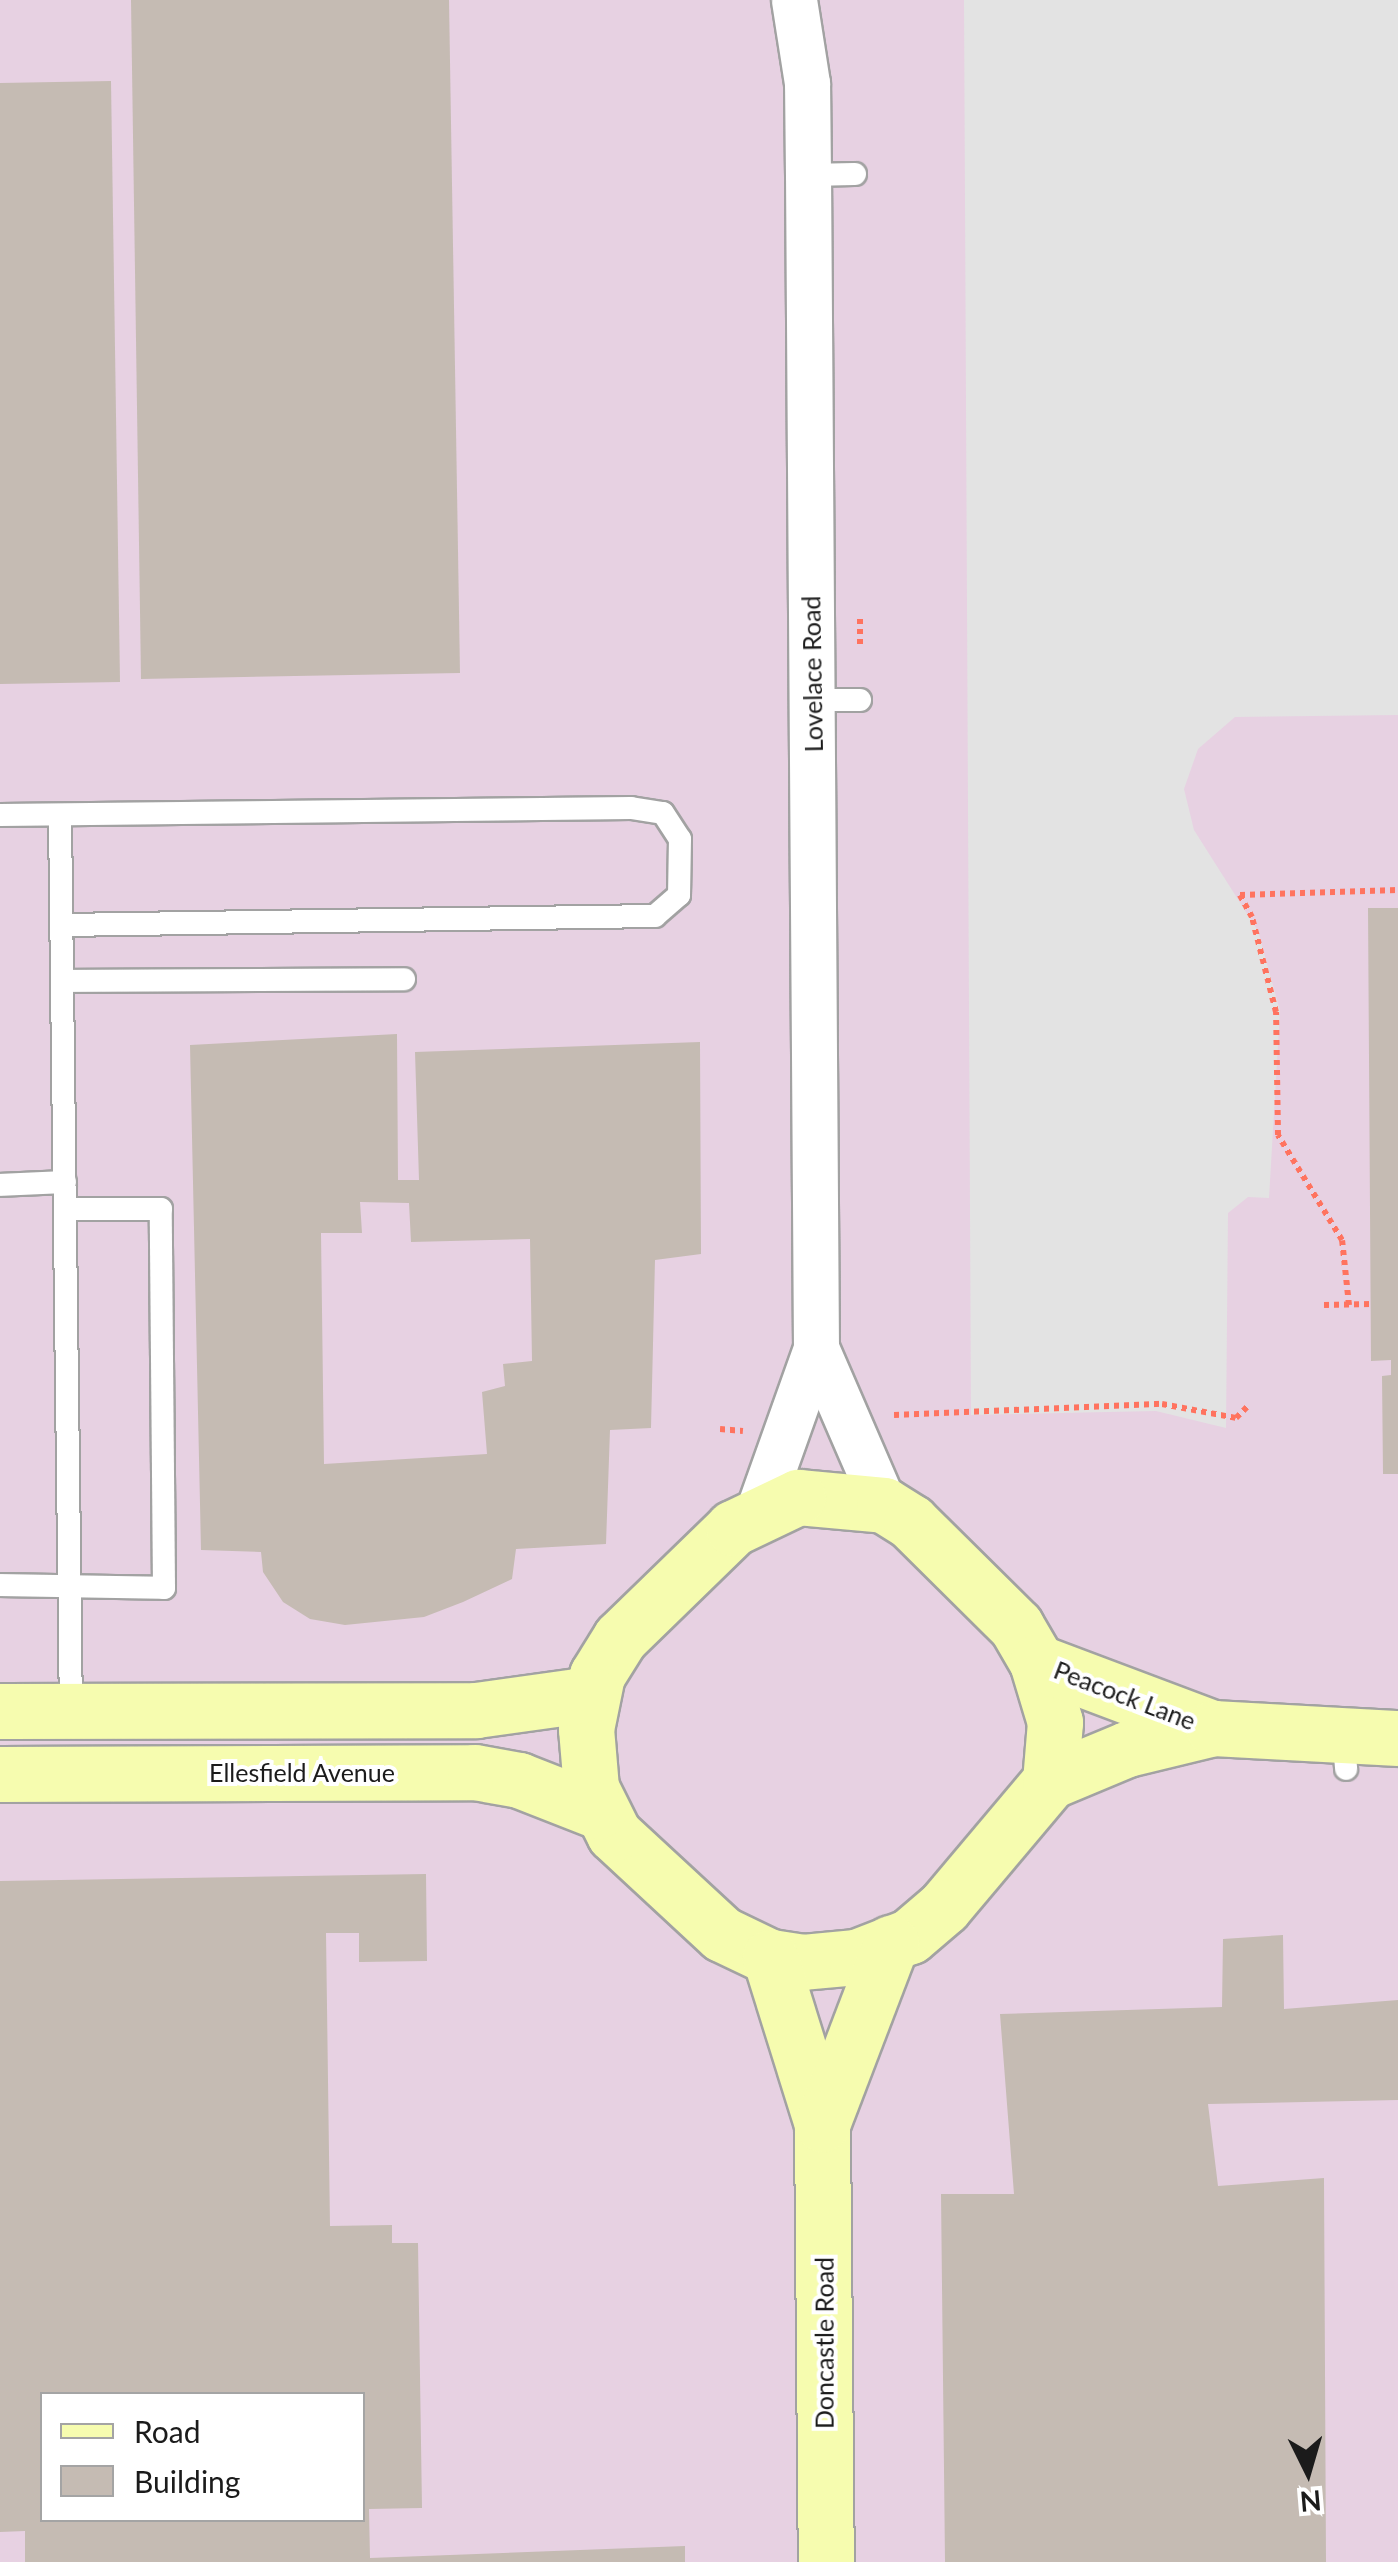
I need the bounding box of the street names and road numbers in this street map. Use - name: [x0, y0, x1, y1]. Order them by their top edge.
- street label: Lovelace Road: [796, 595, 828, 753]
- street label: Peacock Lane: [1050, 1654, 1200, 1736]
- street label: Ellesfield Avenue: [209, 1757, 395, 1787]
- street label: Doncastle Road: [809, 2257, 839, 2429]

